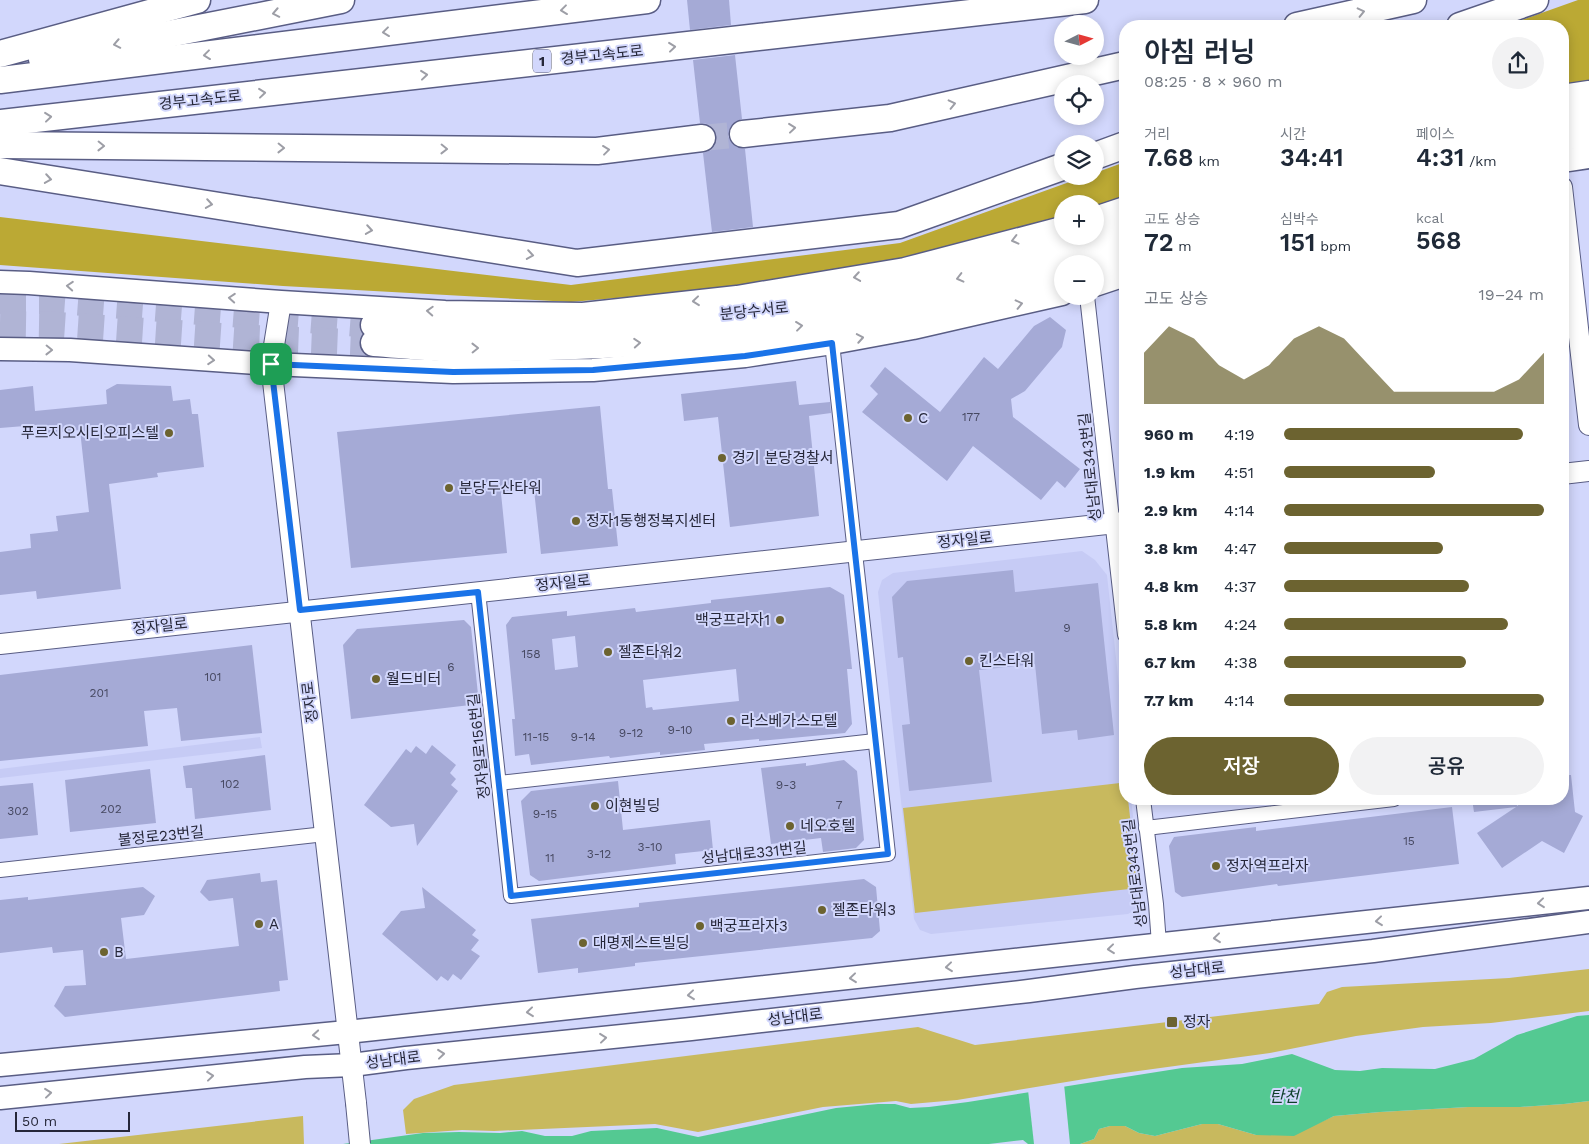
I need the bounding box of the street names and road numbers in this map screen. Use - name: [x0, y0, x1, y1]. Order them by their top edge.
- street label: 경부고속도로: [560, 42, 644, 68]
- road number: 1: [533, 49, 551, 72]
- street label: 경부고속도로: [158, 87, 242, 113]
- street label: 분당수서로: [719, 298, 789, 324]
- street label: 성남대로343번길: [1075, 412, 1105, 522]
- street label: 정자일로: [937, 528, 993, 552]
- street label: 정자일로: [535, 571, 591, 595]
- street label: 정자일로: [132, 614, 188, 638]
- street label: 정자로: [299, 680, 321, 724]
- street label: 정자일로156번길: [464, 692, 494, 800]
- street label: 성남대로343번길: [1119, 818, 1151, 928]
- street label: 불정로23번길: [117, 823, 205, 849]
- street label: 성남대로331번길: [700, 839, 808, 867]
- street label: 성남대로: [1169, 958, 1225, 982]
- street label: 성남대로: [767, 1005, 823, 1029]
- street label: 성남대로: [365, 1048, 421, 1072]

